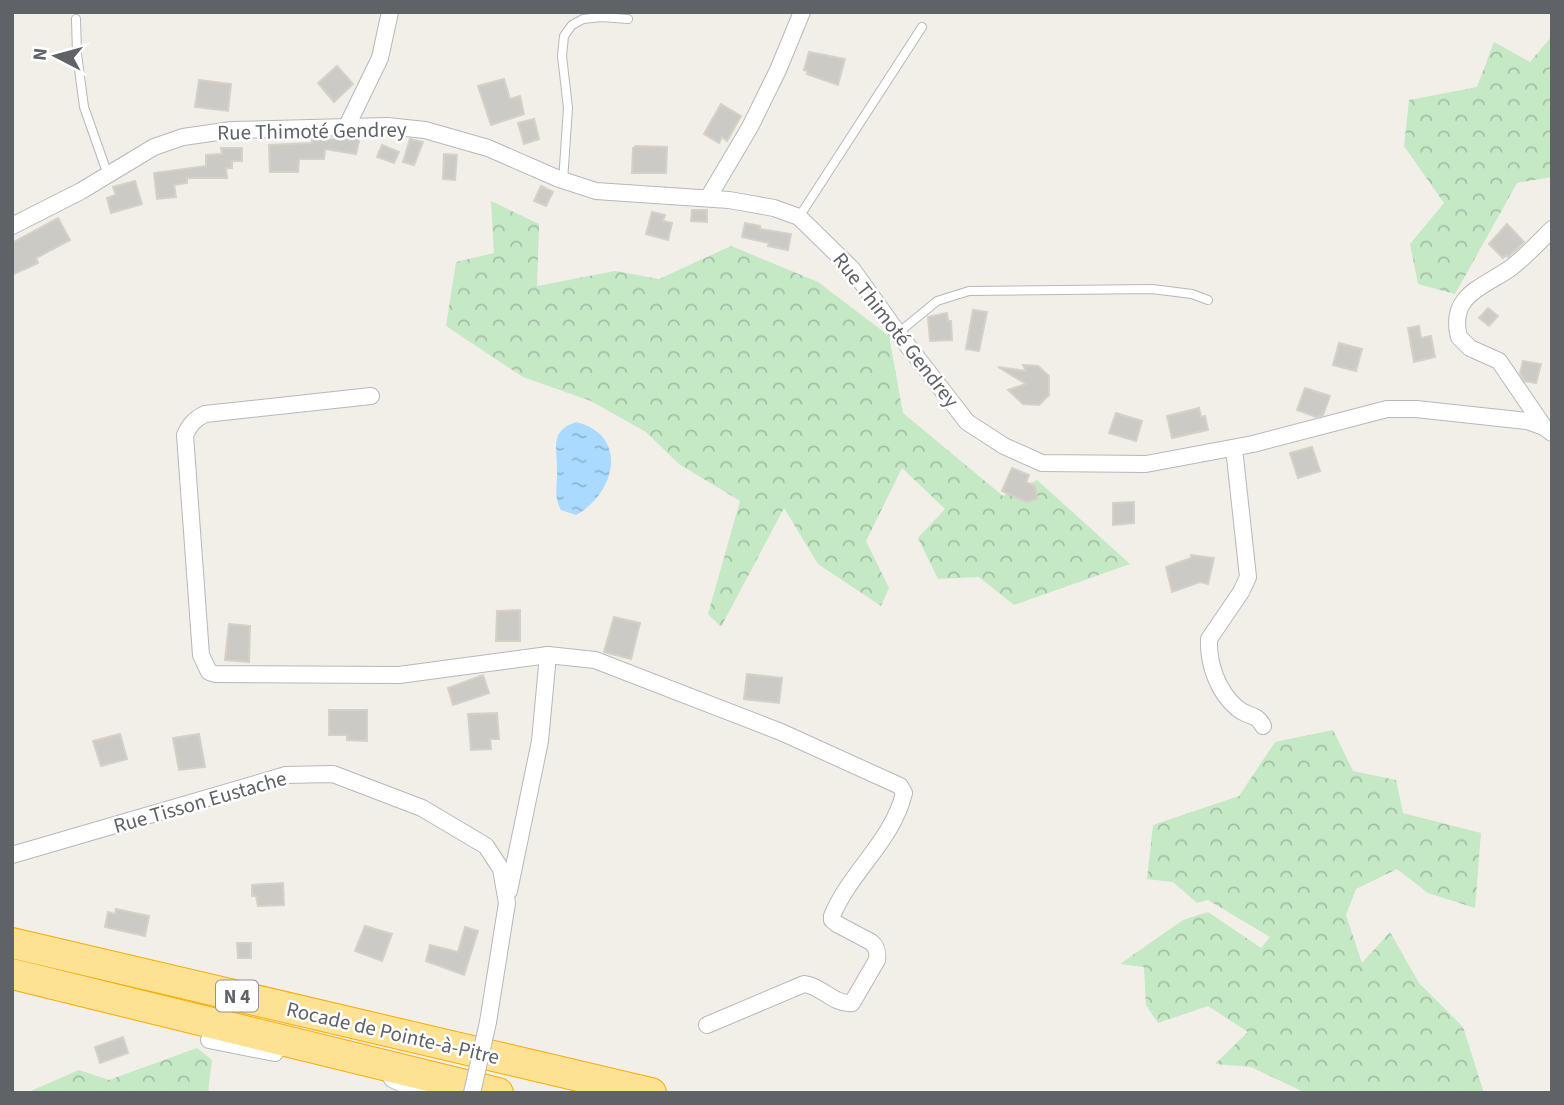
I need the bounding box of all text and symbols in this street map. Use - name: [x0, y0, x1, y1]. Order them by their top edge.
- north arrow: [21, 21, 91, 91]
- text: N: [26, 47, 55, 62]
- street label: Rue Thimoté Gendrey: [217, 114, 407, 148]
- street label: Rue Thimoté Gendrey: [826, 246, 966, 414]
- street label: Rue Tisson Eustache: [110, 763, 290, 841]
- road number: N 4: [216, 980, 258, 1012]
- street label: Rocade de Pointe-à-Pitre: [284, 994, 502, 1072]

